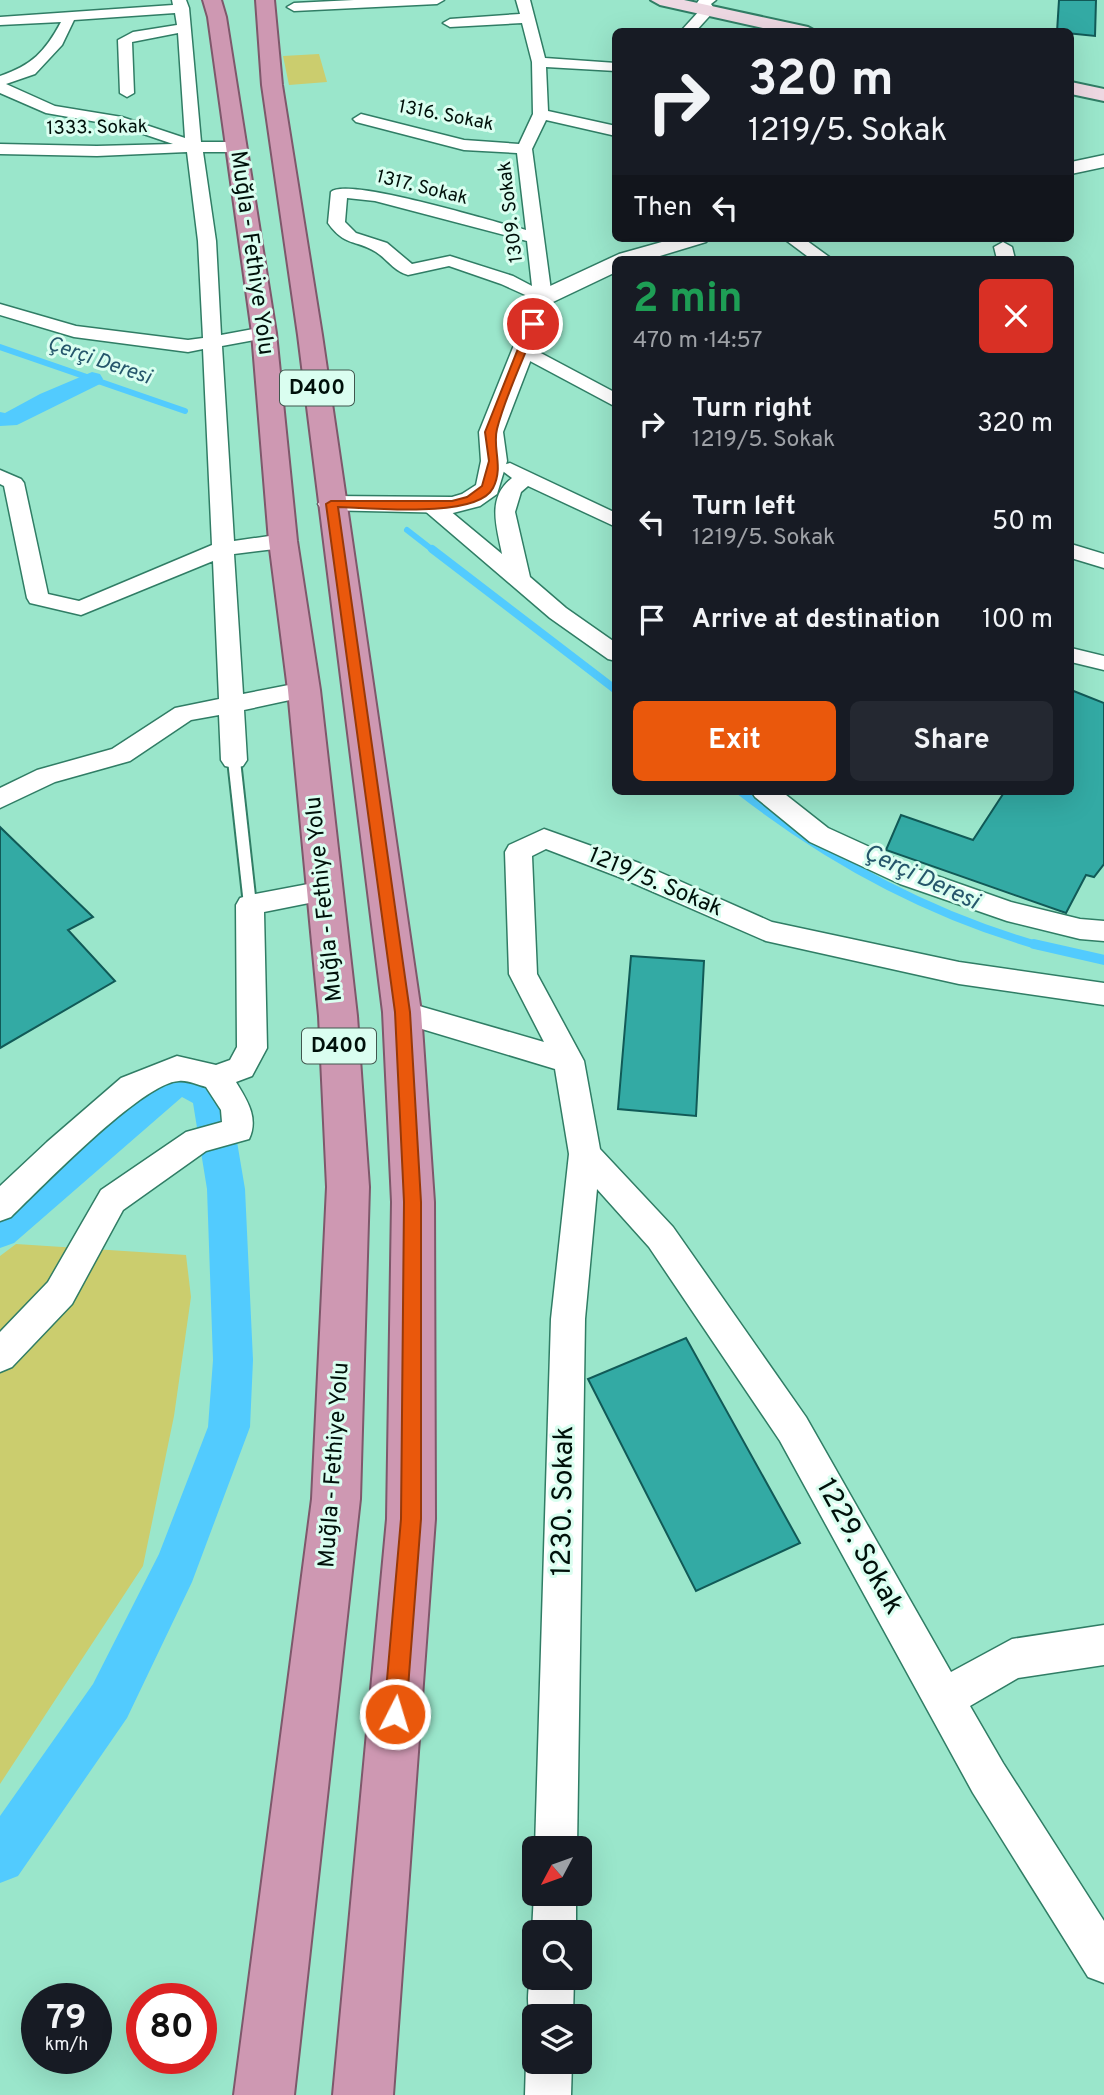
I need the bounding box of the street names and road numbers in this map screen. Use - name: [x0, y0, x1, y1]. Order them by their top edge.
- street label: 1316. Sokak: [396, 95, 496, 137]
- street label: 1333. Sokak: [46, 115, 148, 141]
- street label: Muğla - Fethiye Yolu: [222, 149, 280, 357]
- street label: 1309. Sokak: [493, 160, 529, 264]
- street label: 1317. Sokak: [374, 165, 470, 211]
- road number: D400: [280, 370, 354, 406]
- street label: Muğla - Fethiye Yolu: [300, 795, 350, 1003]
- street label: 1219/5. Sokak: [583, 842, 727, 924]
- road number: D400: [302, 1028, 376, 1064]
- street label: Muğla - Fethiye Yolu: [313, 1361, 357, 1569]
- street label: 1230. Sokak: [545, 1425, 583, 1577]
- street label: 1229. Sokak: [807, 1473, 911, 1621]

